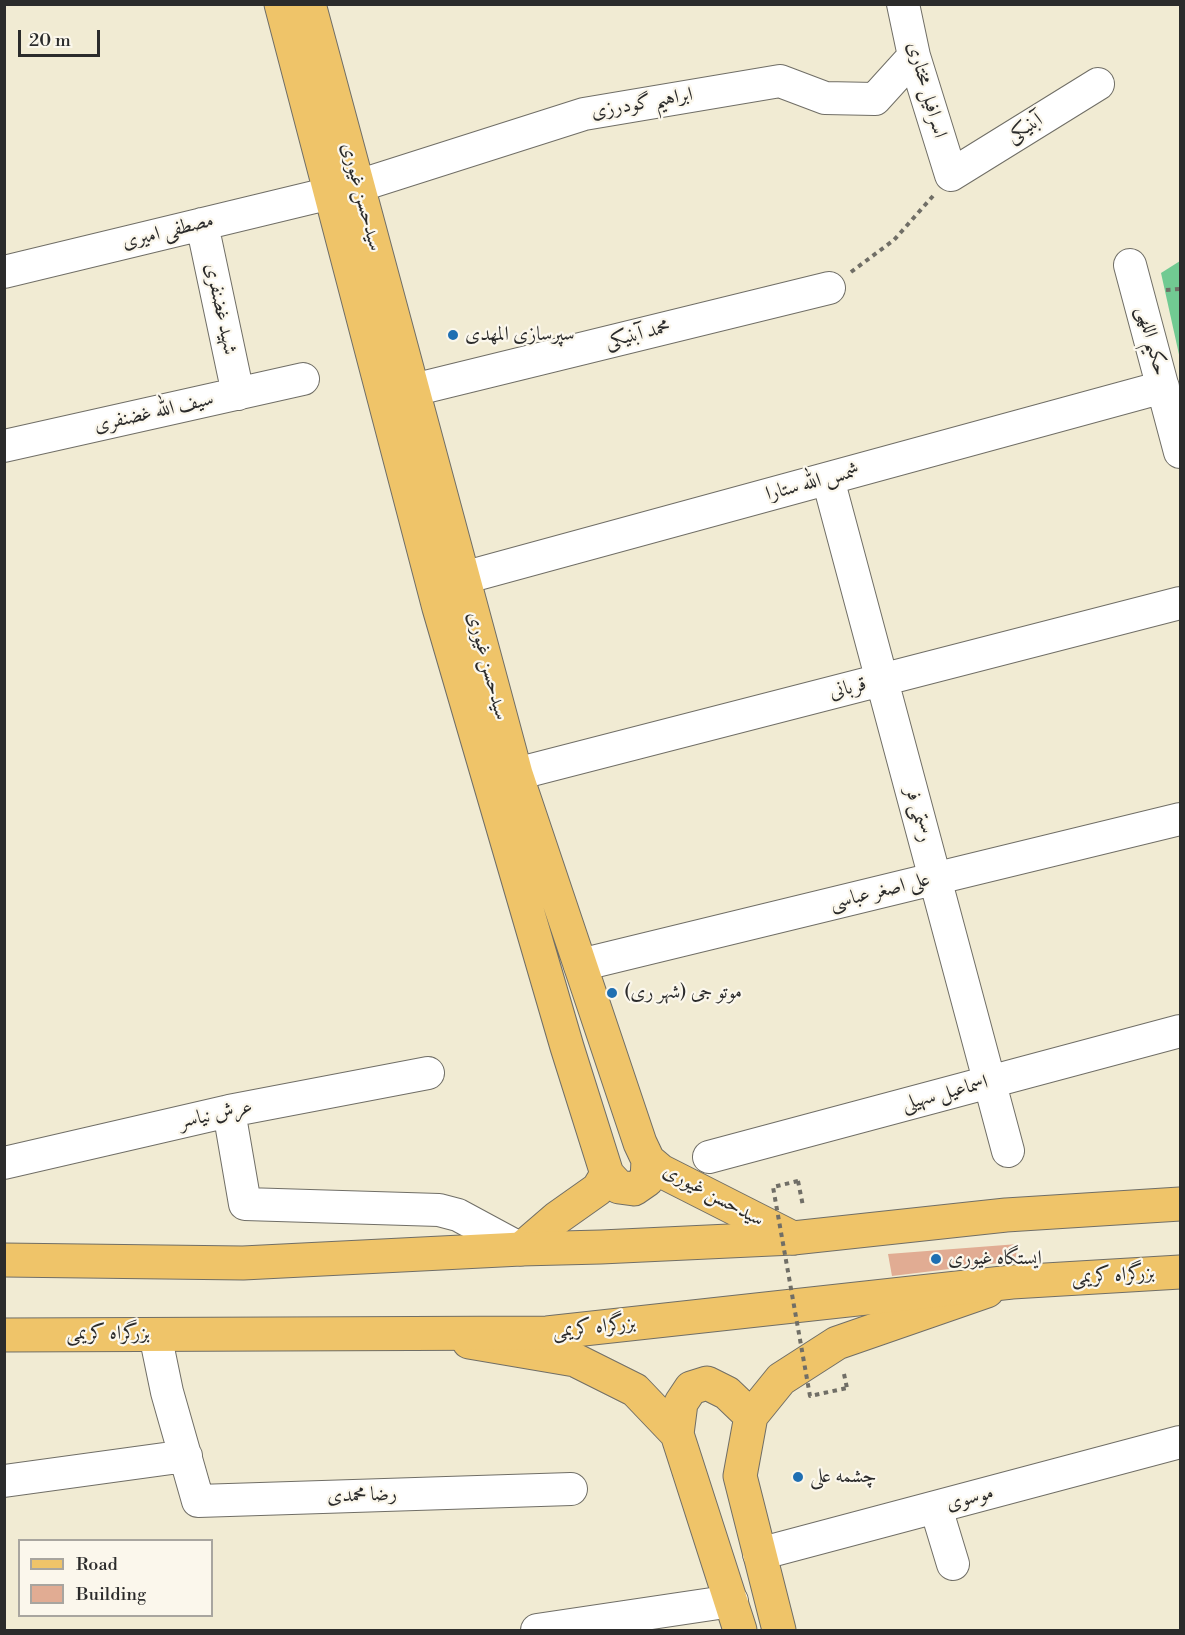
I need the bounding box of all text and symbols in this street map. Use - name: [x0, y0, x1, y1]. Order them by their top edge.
- scale bar: [21, 18, 104, 56]
- text: 20 m: [29, 29, 71, 52]
- street label: اسرافیل مختاری: [901, 39, 951, 141]
- street label: ابراهیم گودرزی: [589, 83, 695, 125]
- street label: آبنیکی: [1003, 109, 1047, 149]
- street label: سیدحسن غیوری: [335, 140, 387, 254]
- street label: مصطفی امیری: [120, 209, 216, 255]
- street label: شهید غضنفری: [199, 261, 241, 357]
- street label: حکیم اللهی: [1130, 304, 1172, 378]
- street label: محمد آبنیکی: [603, 315, 673, 355]
- place label: سپرسازی المهدی: [465, 323, 575, 347]
- marker: سپرسازی المهدی: [446, 328, 460, 342]
- street label: سیف الله غضنفری: [92, 388, 216, 438]
- street label: شمس الله ستارا: [764, 459, 862, 507]
- street label: سیدحسن غیوری: [461, 609, 513, 723]
- street label: قربانی: [827, 673, 869, 705]
- street label: رستمی فر: [899, 785, 937, 845]
- street label: علی اصغر عباسی: [827, 868, 933, 916]
- place label: موتو جی (شهر ری): [624, 981, 742, 1005]
- marker: موتو جی (شهر ری): [605, 986, 619, 1000]
- street label: اسماعیل سهیلی: [899, 1071, 991, 1117]
- street label: عرش نیاسر: [177, 1096, 255, 1134]
- street label: سیدحسن غیوری: [658, 1159, 768, 1233]
- place label: ایستگاه غیوری: [948, 1247, 1042, 1271]
- marker: ایستگاه غیوری: [929, 1252, 943, 1266]
- street label: بزرگراه کریمی: [1071, 1262, 1155, 1290]
- street label: بزرگراه کریمی: [551, 1312, 637, 1344]
- street label: بزرگراه کریمی: [66, 1322, 150, 1346]
- place label: چشمه علی: [810, 1465, 876, 1489]
- marker: چشمه علی: [791, 1470, 805, 1484]
- street label: موسوی: [944, 1481, 996, 1517]
- street label: رضا محمدی: [327, 1483, 397, 1509]
- legend: [18, 1539, 213, 1617]
- text: Road: [76, 1553, 118, 1576]
- text: Building: [76, 1583, 146, 1606]

